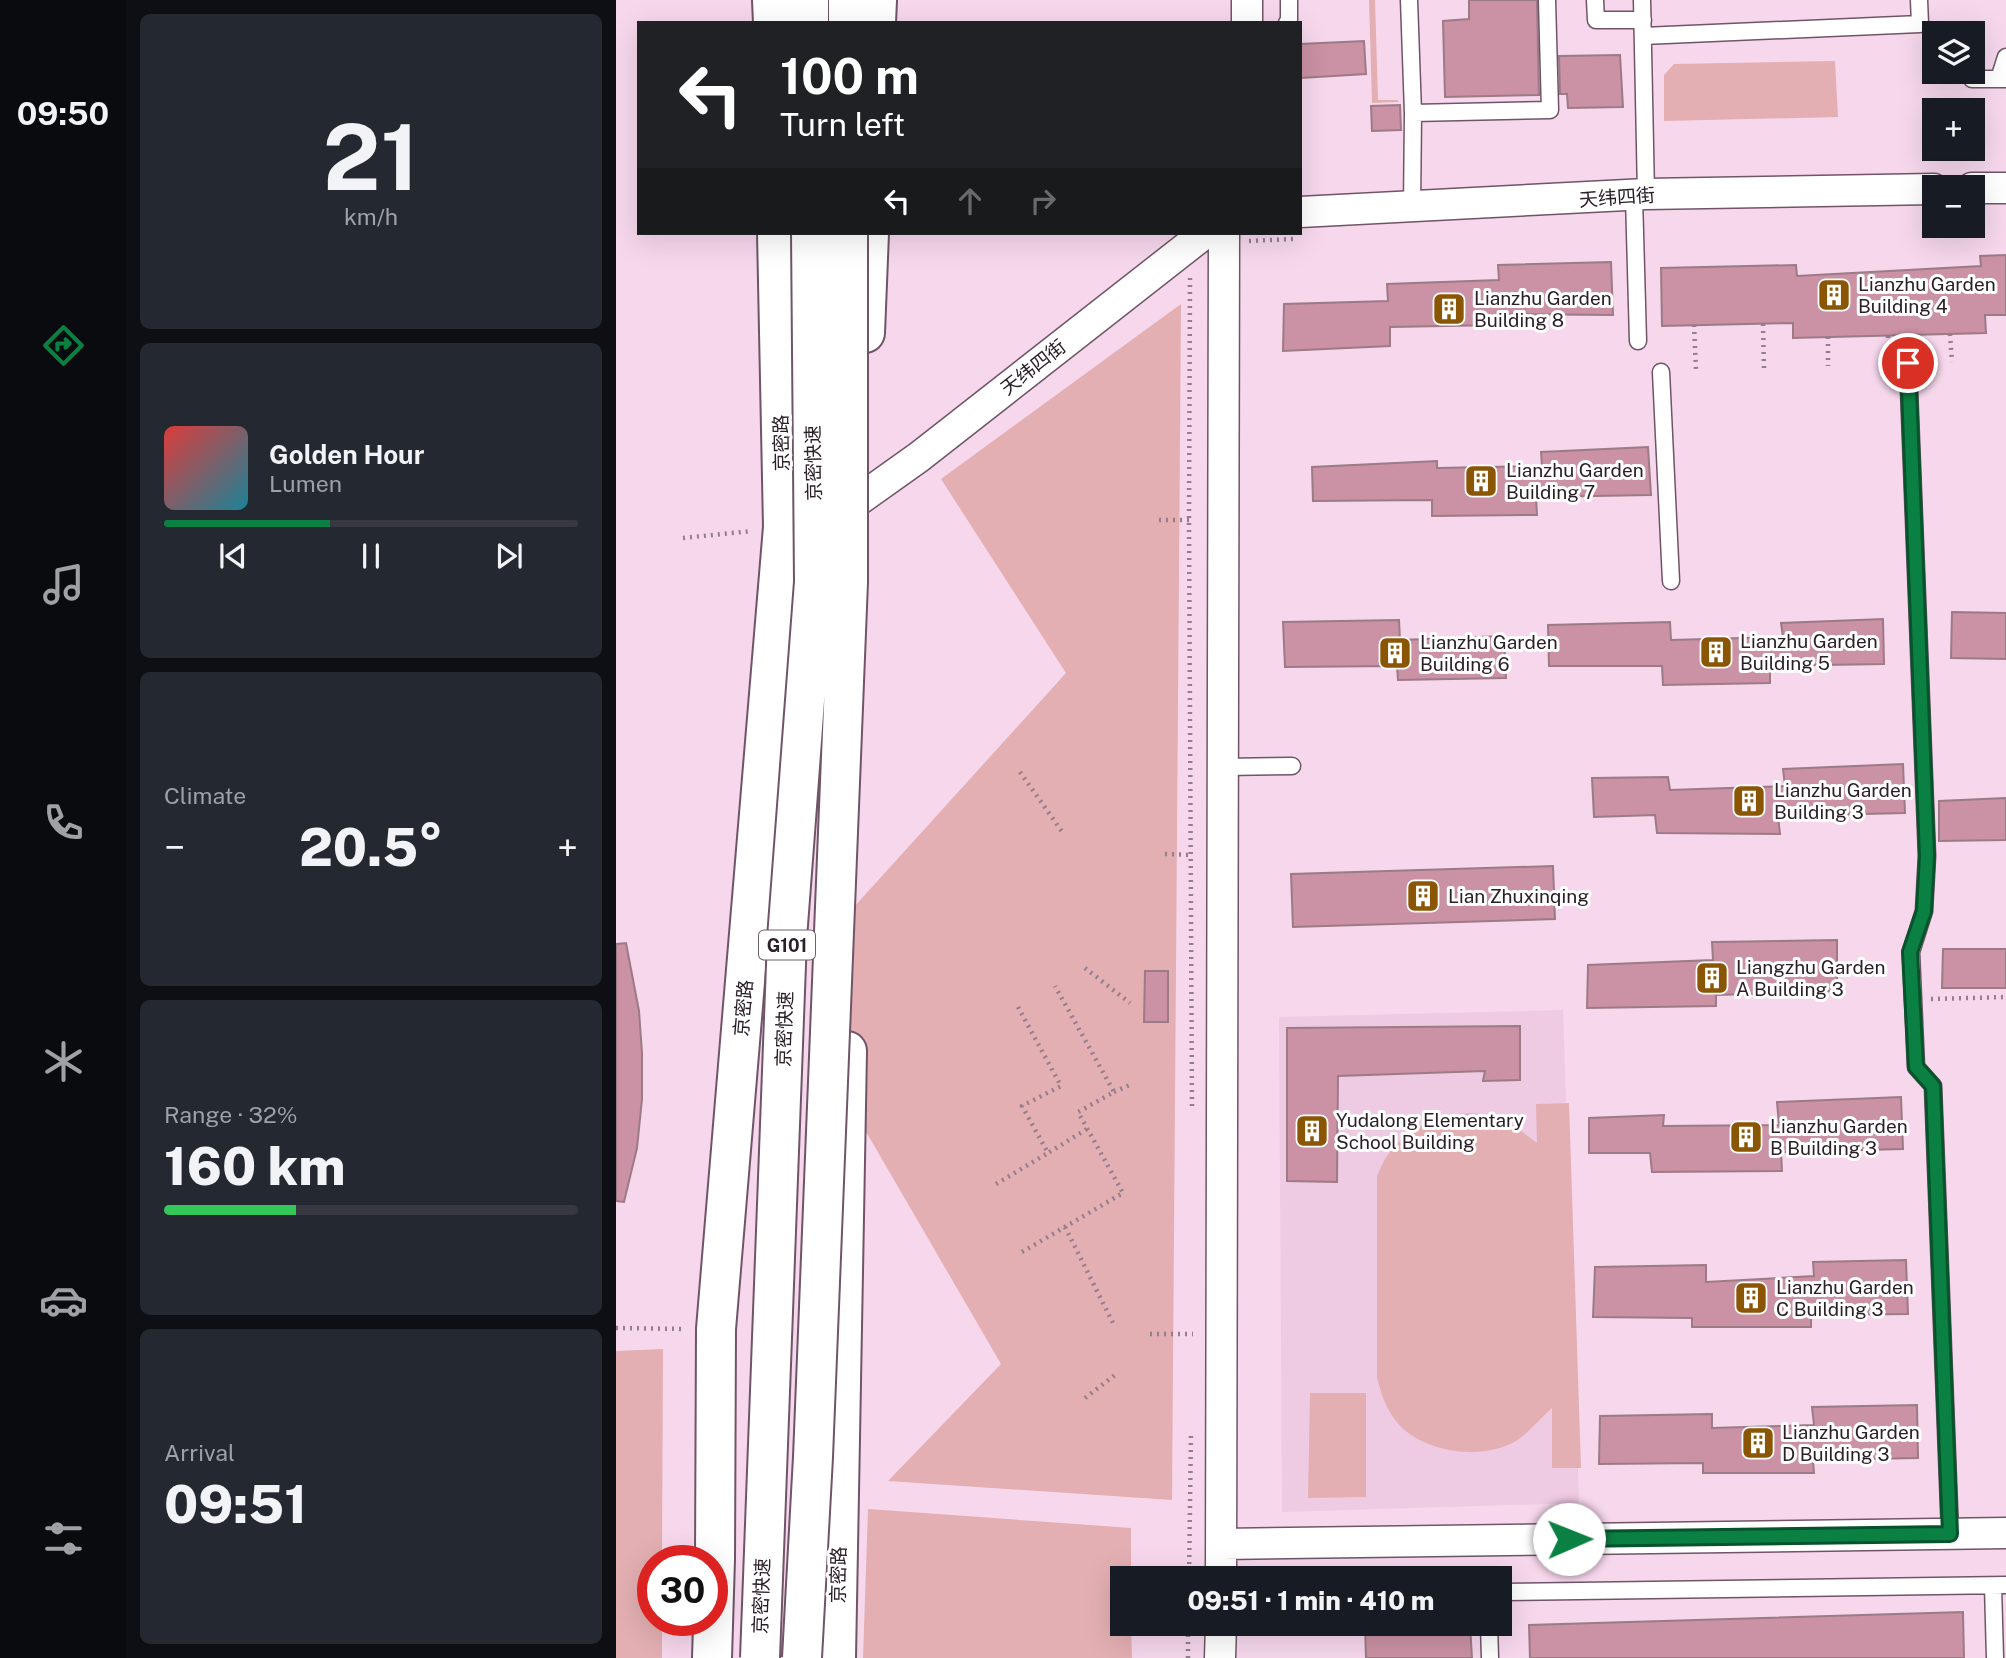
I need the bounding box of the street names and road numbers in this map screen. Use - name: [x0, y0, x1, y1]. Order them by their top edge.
- street label: 天纬四街: [1578, 183, 1656, 211]
- street label: 天纬四街: [996, 335, 1070, 399]
- street label: 京密路: [770, 414, 792, 472]
- street label: 京密快速: [801, 425, 825, 501]
- road number: G101: [759, 930, 815, 960]
- street label: 京密路: [730, 979, 756, 1037]
- street label: 京密快速: [772, 991, 796, 1067]
- street label: 京密路: [827, 1546, 849, 1604]
- street label: 京密快速: [749, 1558, 773, 1634]

